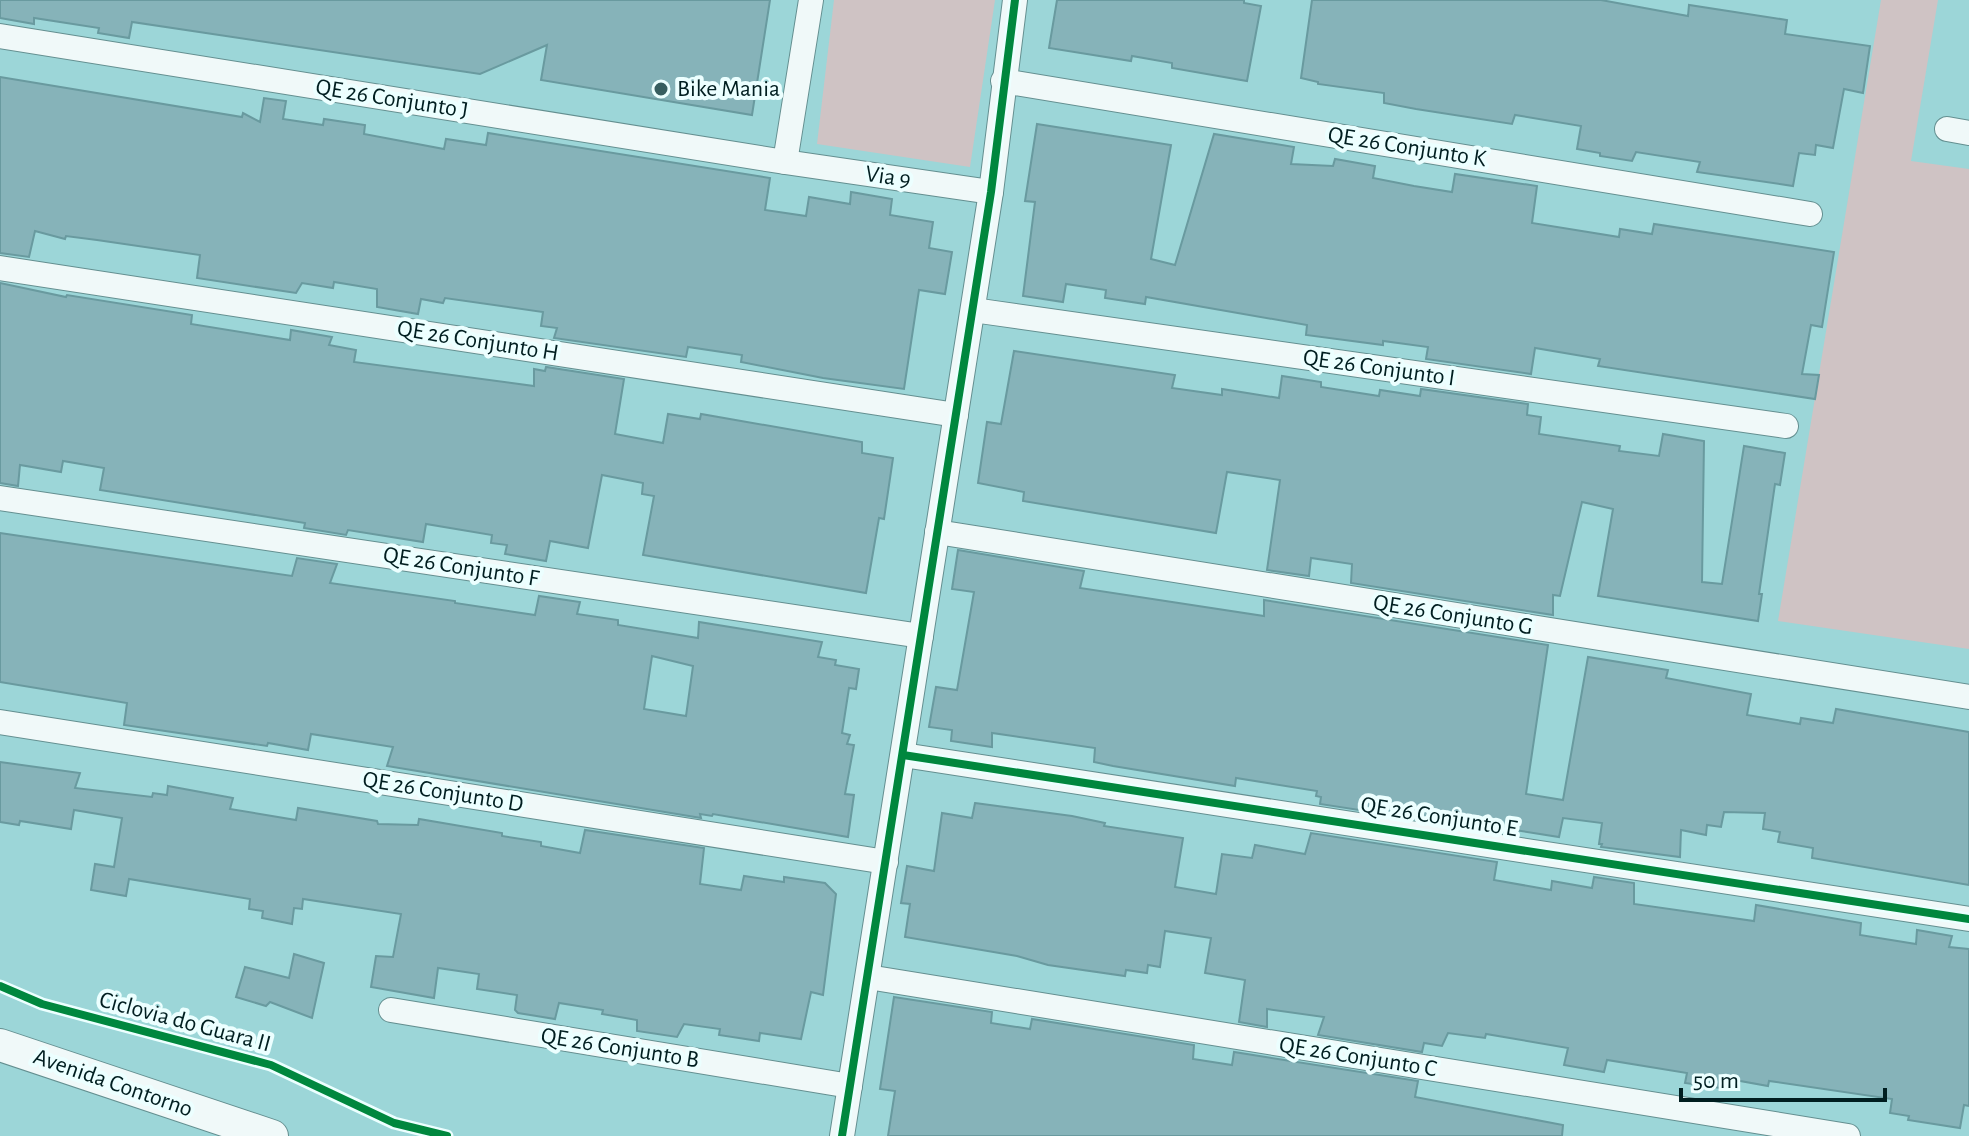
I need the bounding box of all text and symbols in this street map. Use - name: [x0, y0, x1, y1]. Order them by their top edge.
- street label: QE 26 Conjunto J: [314, 75, 470, 123]
- place label: Bike Mania: [677, 77, 780, 101]
- marker: Bike Mania: [652, 80, 670, 98]
- street label: QE 26 Conjunto K: [1326, 123, 1489, 171]
- street label: Via 9: [864, 162, 912, 192]
- street label: QE 26 Conjunto H: [396, 316, 560, 366]
- street label: QE 26 Conjunto I: [1301, 345, 1457, 391]
- street label: QE 26 Conjunto F: [381, 543, 541, 591]
- street label: QE 26 Conjunto G: [1372, 591, 1534, 639]
- street label: QE 26 Conjunto D: [361, 767, 525, 817]
- street label: QE 26 Conjunto E: [1359, 793, 1519, 841]
- street label: Ciclovia do Guara II: [97, 988, 273, 1056]
- street label: QE 26 Conjunto B: [539, 1024, 701, 1072]
- street label: QE 26 Conjunto C: [1277, 1033, 1439, 1081]
- street label: Avenida Contorno: [30, 1045, 196, 1121]
- scale bar: [1681, 1052, 1885, 1102]
- text: 50 m: [1693, 1069, 1739, 1093]

